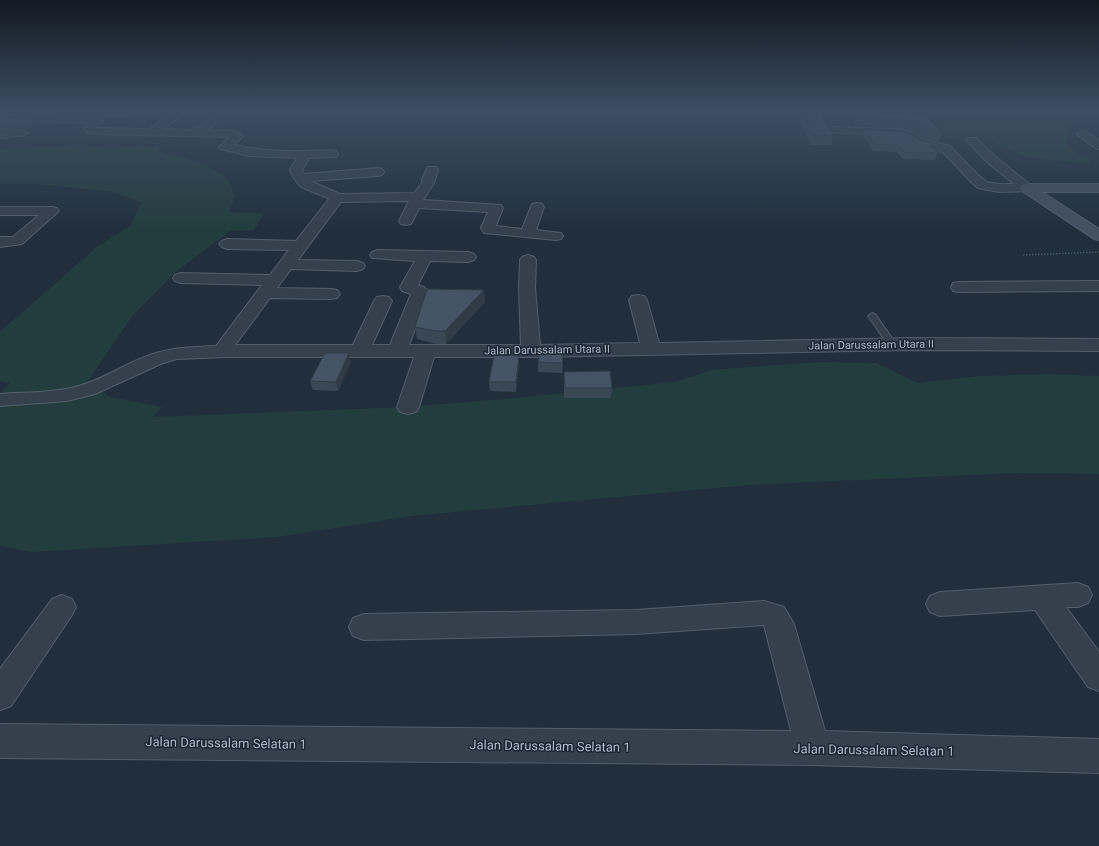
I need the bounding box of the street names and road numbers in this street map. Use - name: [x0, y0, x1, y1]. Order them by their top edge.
- street label: Jalan Darussalam Utara II: [808, 337, 934, 353]
- street label: Jalan Darussalam Utara II: [484, 342, 610, 358]
- street label: Jalan Darussalam Selatan 1: [145, 734, 307, 752]
- street label: Jalan Darussalam Selatan 1: [469, 737, 631, 755]
- street label: Jalan Darussalam Selatan 1: [793, 741, 955, 759]

